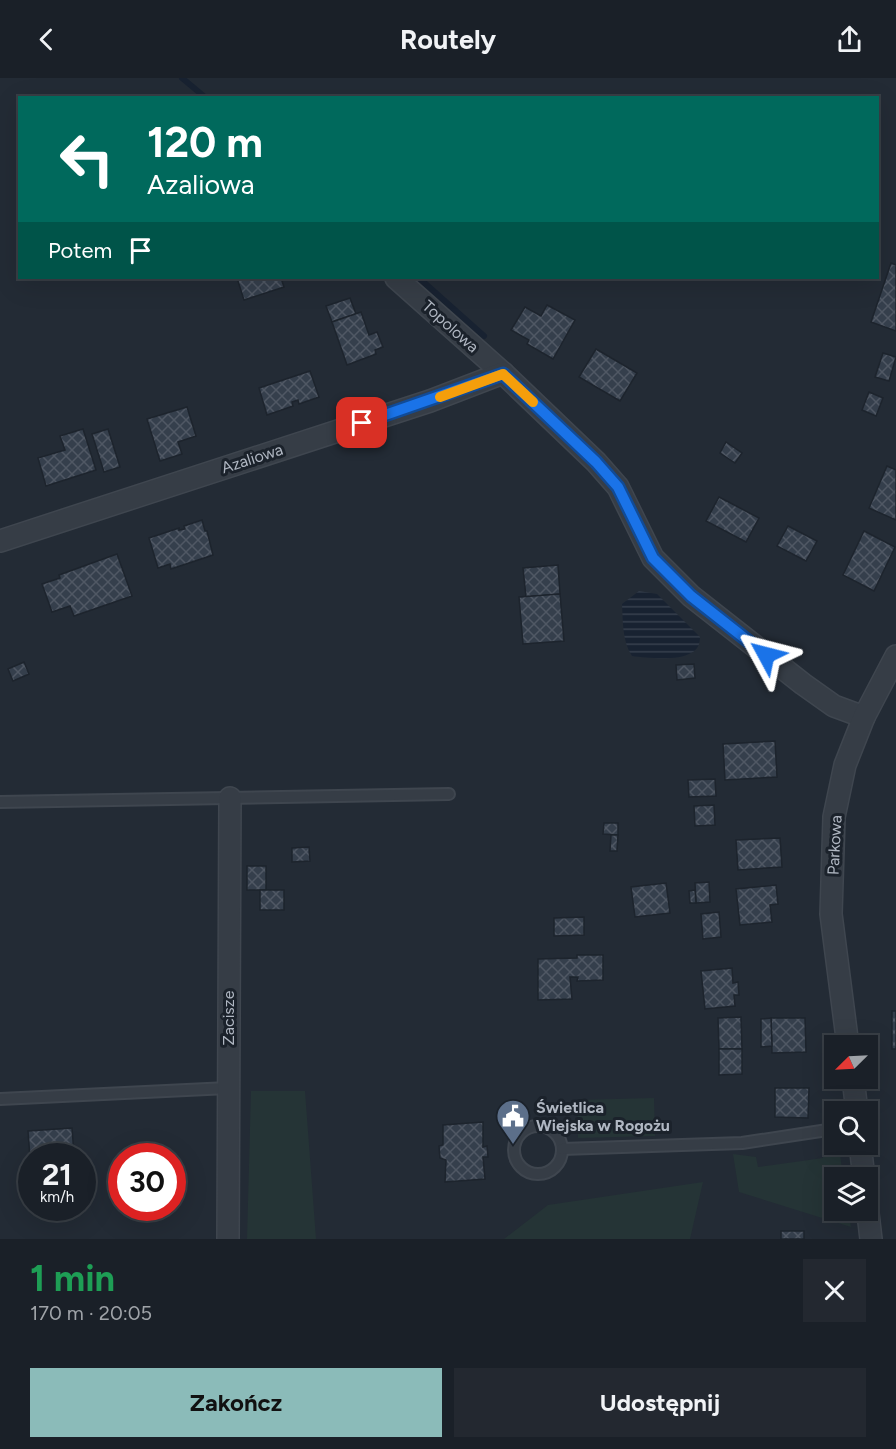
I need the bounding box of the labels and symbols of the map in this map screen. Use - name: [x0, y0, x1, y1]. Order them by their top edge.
- street label: Topolowa: [419, 296, 483, 357]
- pin: [336, 397, 387, 448]
- street label: Azaliowa: [219, 440, 285, 477]
- position arrow: [734, 623, 798, 687]
- street label: Parkowa: [823, 815, 846, 875]
- street label: Zacisze: [219, 990, 238, 1045]
- north arrow: [824, 1035, 878, 1089]
- public building icon: Świetlica Wiejska w Rogożu: [495, 1098, 531, 1145]
- place label: Świetlica Wiejska w Rogożu: [536, 1098, 670, 1135]
- speed limit sign: 30: [108, 1143, 186, 1221]

